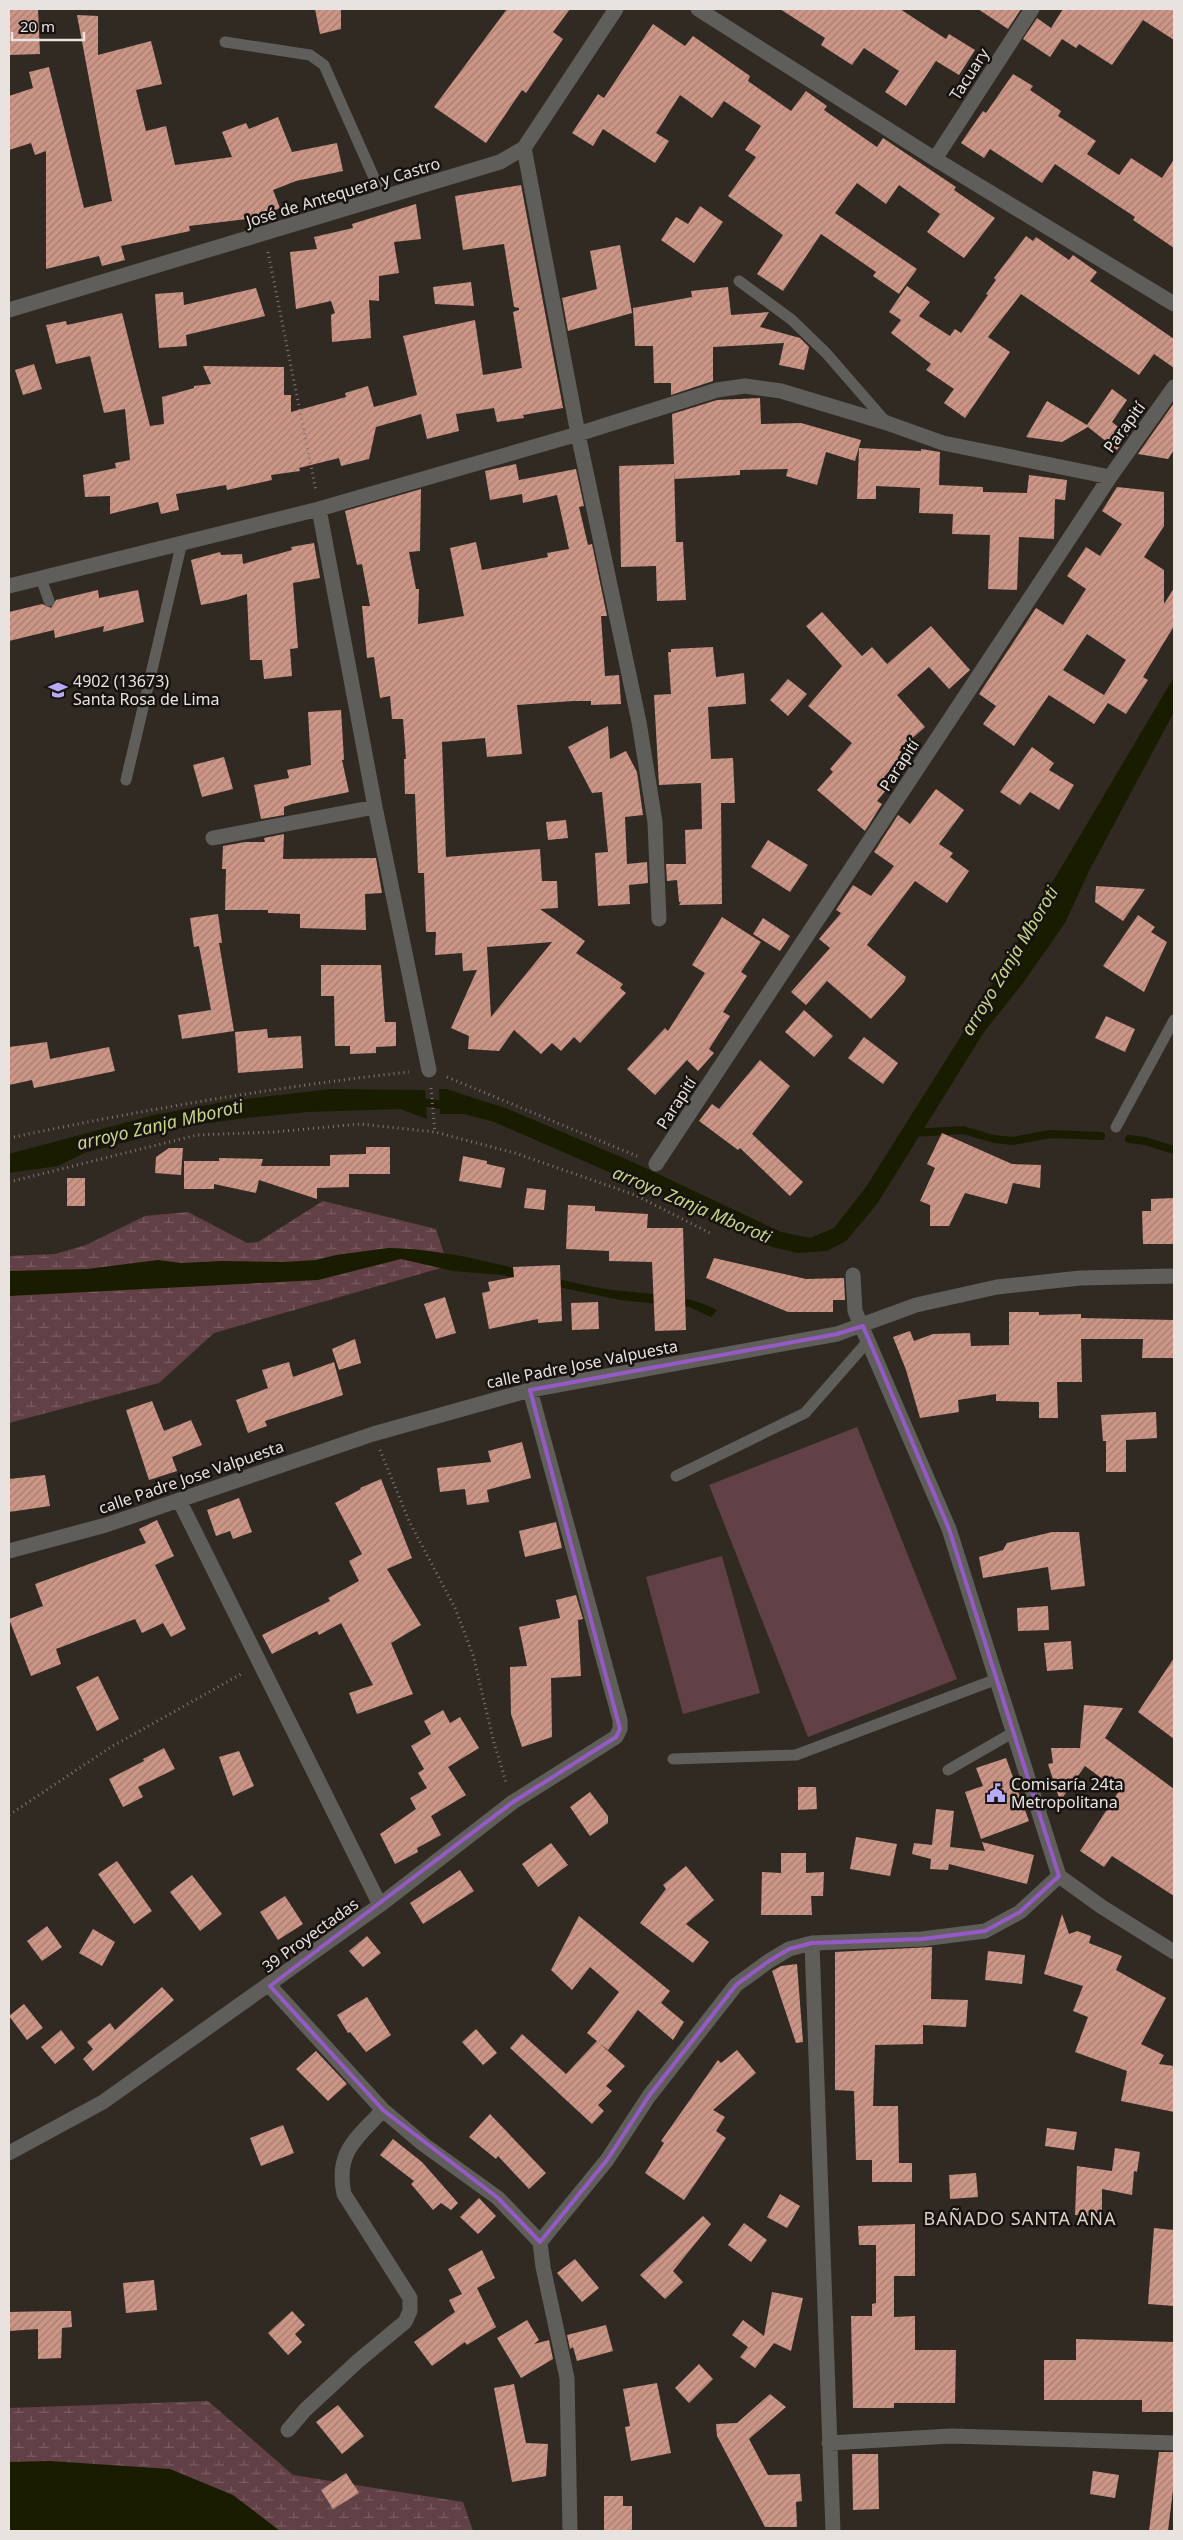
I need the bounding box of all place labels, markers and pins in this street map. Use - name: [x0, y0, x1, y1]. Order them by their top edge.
- place label: 4902 (13673) Santa Rosa de Lima: [73, 670, 219, 710]
- school or university icon: 4902 (13673) Santa Rosa de Lima: [47, 679, 69, 701]
- place label: Comisaría 24ta Metropolitana: [1011, 1773, 1123, 1813]
- public building icon: Comisaría 24ta Metropolitana: [985, 1782, 1007, 1804]

